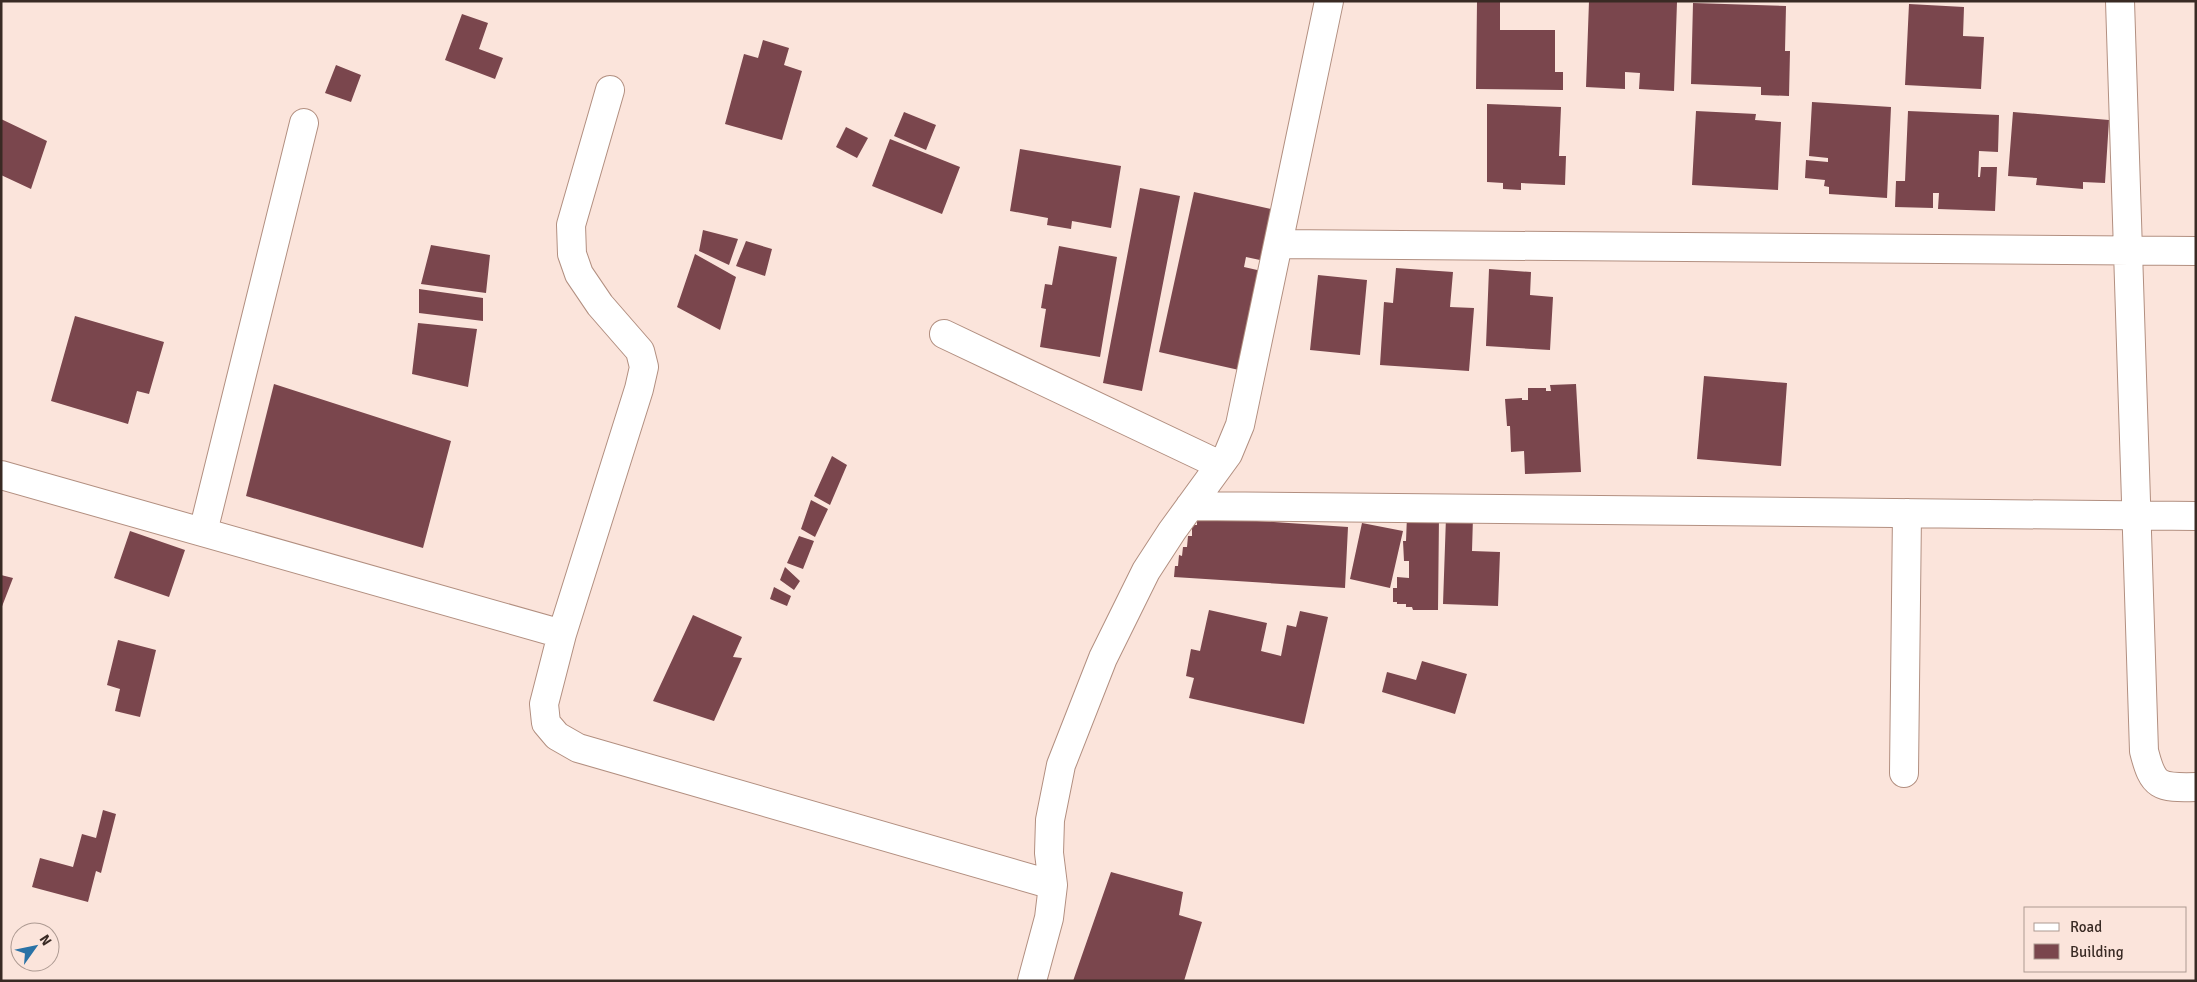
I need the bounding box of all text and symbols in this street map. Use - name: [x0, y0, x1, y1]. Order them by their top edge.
- legend: [2024, 907, 2187, 972]
- text: Road: [2070, 918, 2102, 936]
- north arrow: [10, 922, 60, 972]
- text: N: [36, 931, 55, 949]
- text: Building: [2070, 943, 2124, 961]

